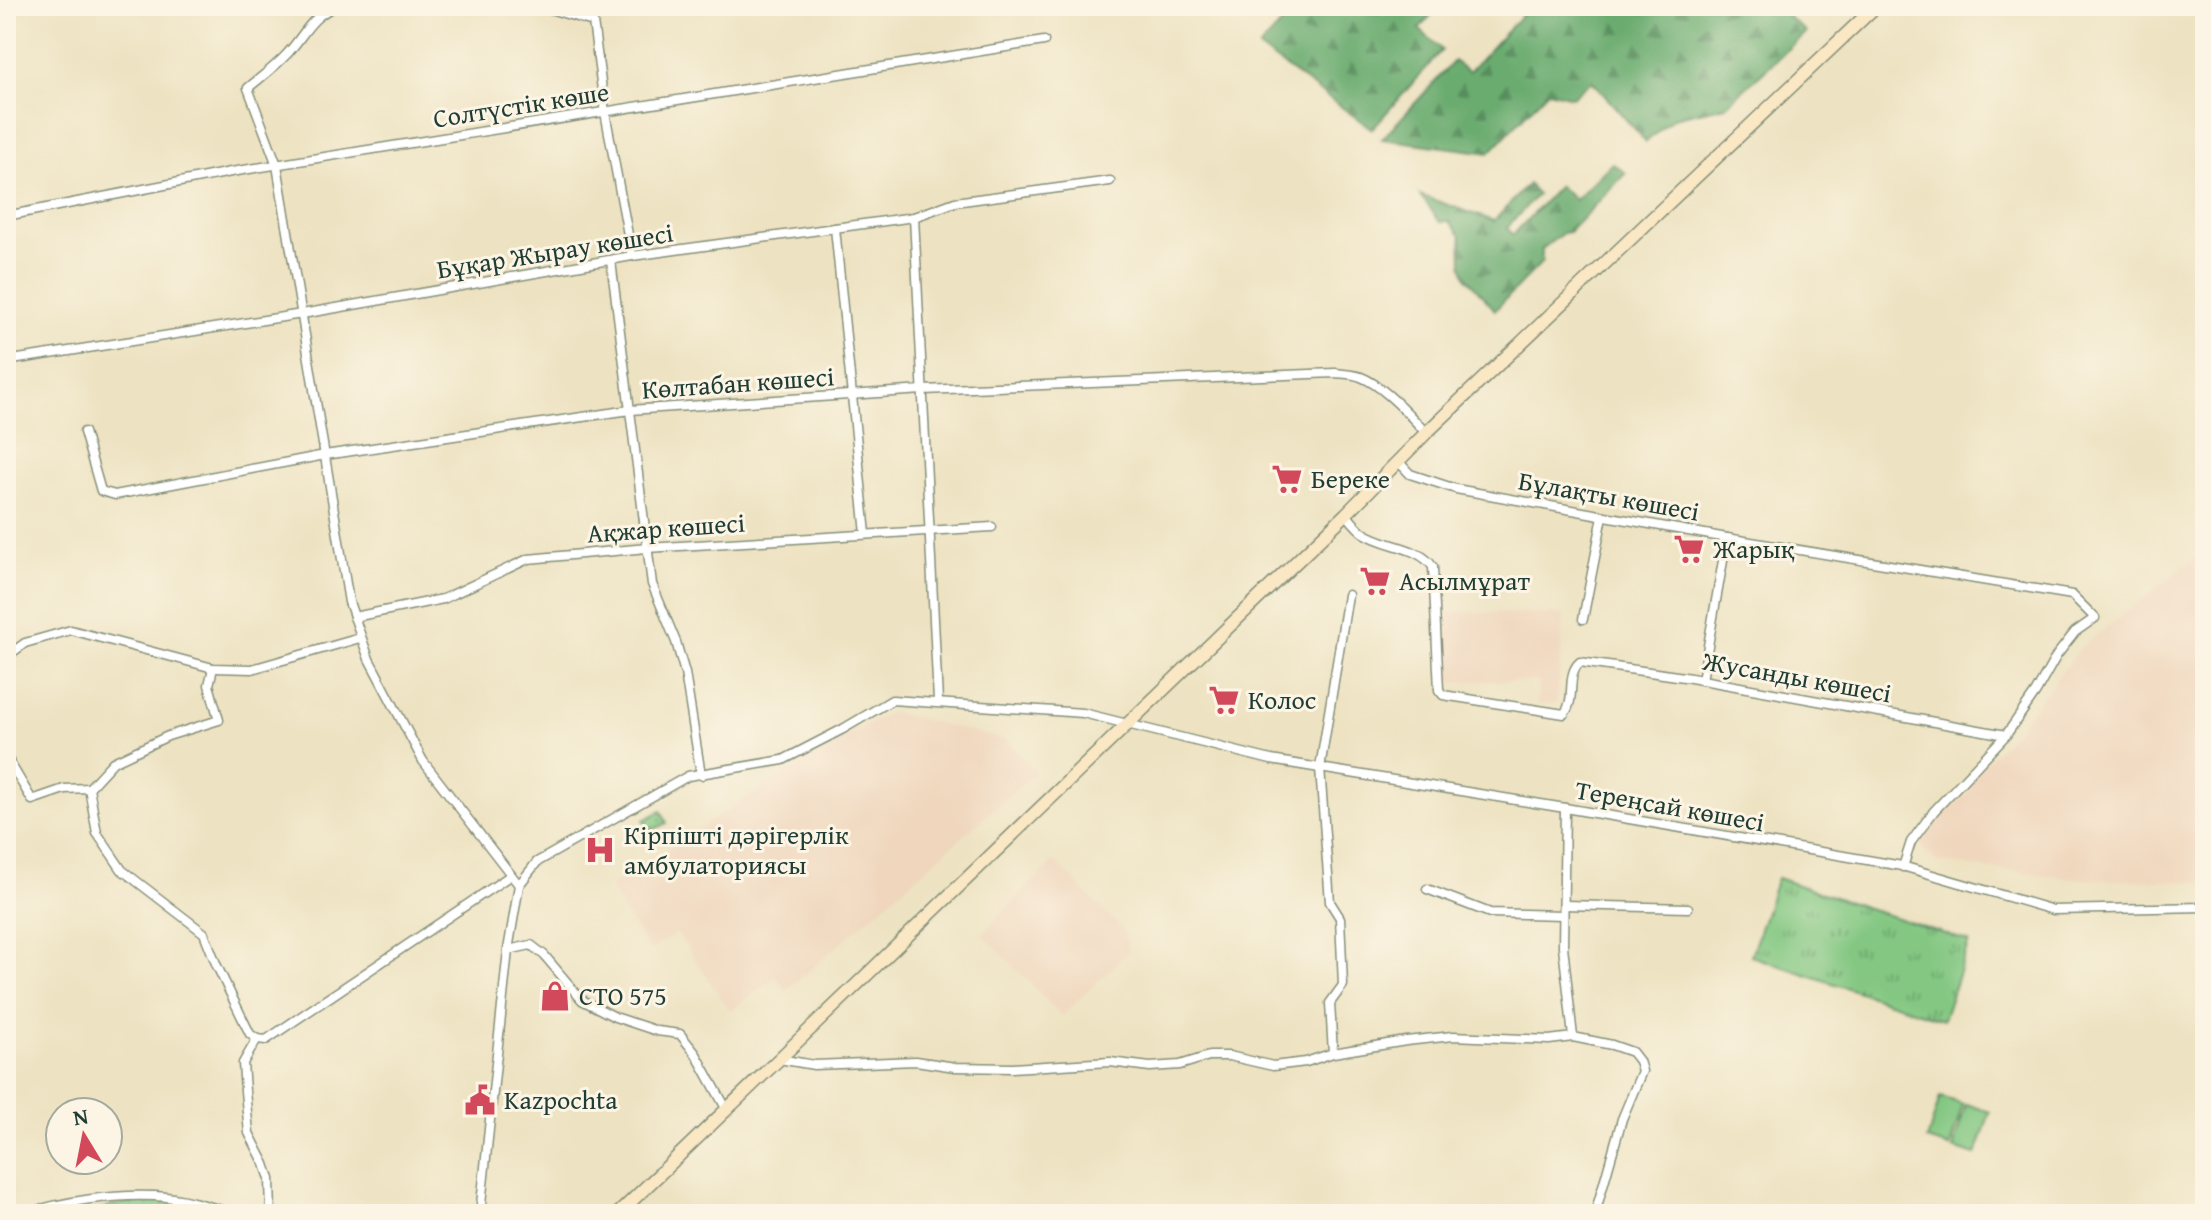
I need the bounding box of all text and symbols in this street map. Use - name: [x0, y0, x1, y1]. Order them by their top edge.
- street label: Солтүстік көше: [430, 71, 612, 138]
- street label: Бұқар Жырау көшесі: [434, 213, 676, 288]
- street label: Көлтабан көшесі: [641, 356, 835, 409]
- place label: Береке: [1311, 459, 1390, 498]
- street label: Бұлақты көшесі: [1516, 460, 1703, 531]
- supermarket icon: Береке: [1270, 462, 1304, 496]
- street label: Ақжар көшесі: [586, 503, 746, 552]
- place label: Жарық: [1712, 529, 1795, 568]
- supermarket icon: Жарық: [1672, 532, 1706, 566]
- place label: Асылмұрат: [1399, 561, 1530, 600]
- supermarket icon: Асылмұрат: [1358, 564, 1392, 598]
- street label: Жусанды көшесі: [1699, 641, 1894, 712]
- place label: Колос: [1248, 680, 1316, 719]
- supermarket icon: Колос: [1207, 683, 1241, 717]
- street label: Тереңсай көшесі: [1573, 770, 1768, 841]
- place label: Кірпішті дәрігерлік амбулаториясы: [624, 815, 849, 884]
- hospital icon: Кірпішті дәрігерлік амбулаториясы: [583, 833, 617, 867]
- place label: СТО 575: [579, 976, 667, 1015]
- shop icon: СТО 575: [538, 979, 572, 1013]
- place label: Kazpochta: [504, 1080, 618, 1119]
- public building icon: Kazpochta: [463, 1083, 497, 1117]
- north arrow: [44, 1096, 124, 1176]
- text: N: [71, 1099, 91, 1133]

